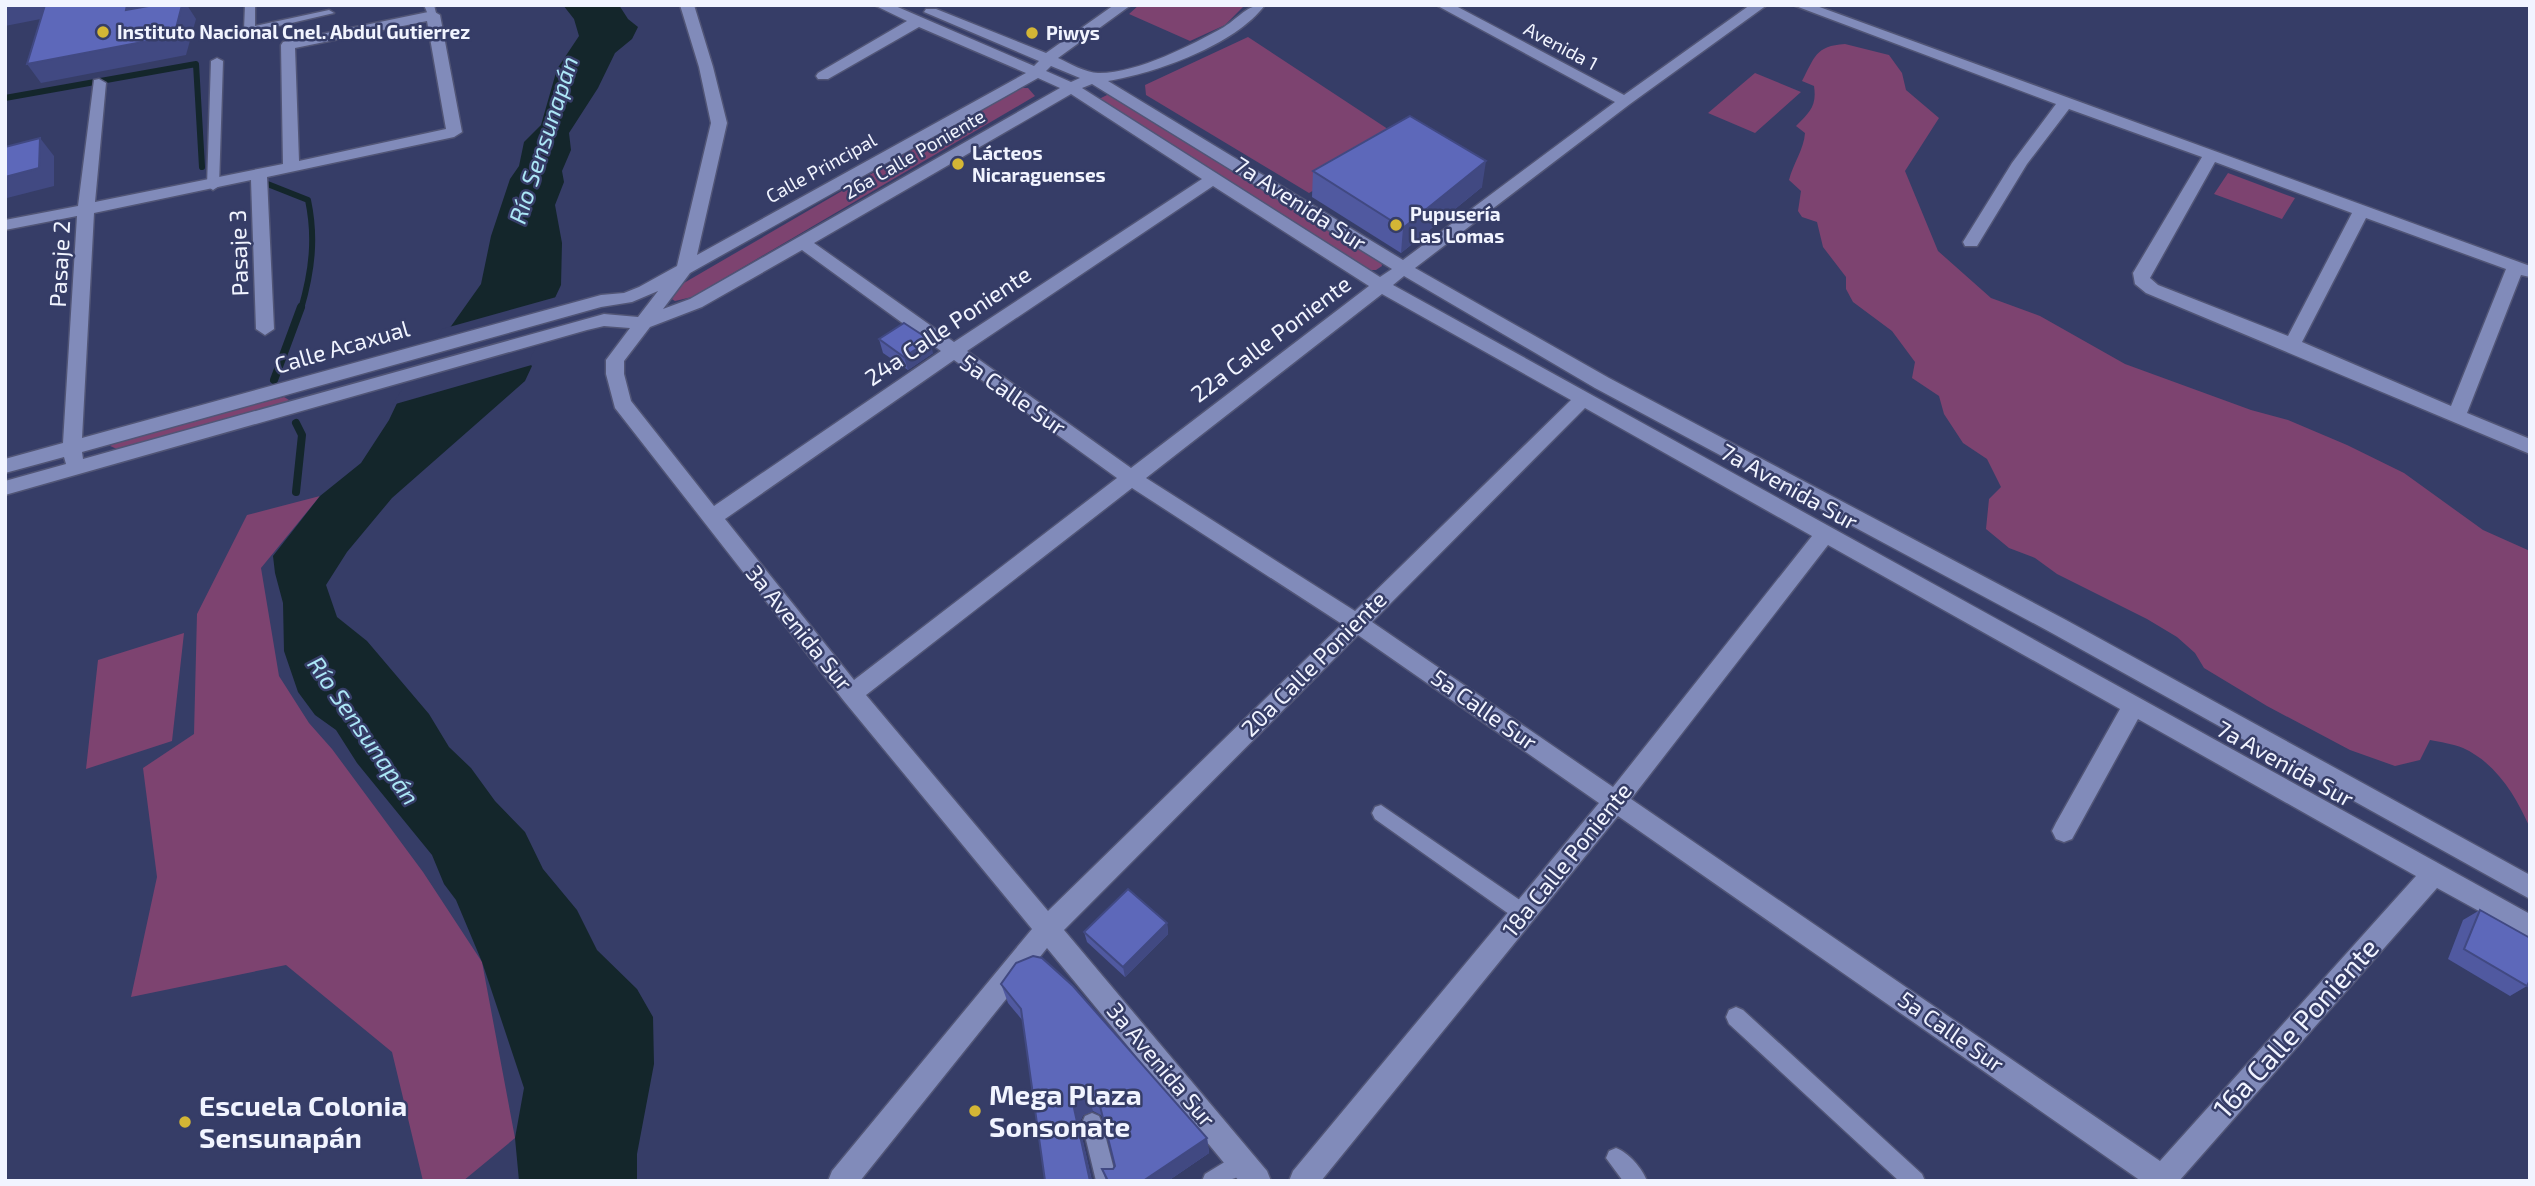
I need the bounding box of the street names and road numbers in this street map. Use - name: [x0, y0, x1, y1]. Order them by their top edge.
- street label: Avenida 1: [1520, 17, 1602, 75]
- street label: 26a Calle Poniente: [839, 104, 989, 203]
- street label: Calle Principal: [762, 128, 880, 207]
- street label: 7a Avenida Sur: [1229, 150, 1372, 256]
- street label: Pasaje 3: [223, 209, 254, 297]
- street label: Pasaje 2: [43, 220, 75, 308]
- street label: 24a Calle Poniente: [859, 259, 1036, 391]
- street label: 22a Calle Poniente: [1185, 269, 1356, 407]
- street label: Calle Acaxual: [271, 313, 413, 379]
- street label: 5a Calle Sur: [955, 348, 1072, 441]
- street label: 7a Avenida Sur: [1716, 437, 1863, 535]
- street label: 3a Avenida Sur: [741, 559, 859, 696]
- street label: 20a Calle Poniente: [1235, 585, 1392, 742]
- street label: 5a Calle Sur: [1426, 663, 1543, 756]
- street label: 7a Avenida Sur: [2212, 714, 2359, 812]
- street label: 18a Calle Poniente: [1496, 777, 1637, 942]
- street label: 16a Calle Poniente: [2206, 930, 2385, 1124]
- street label: 5a Calle Sur: [1893, 985, 2010, 1078]
- street label: 3a Avenida Sur: [1102, 997, 1222, 1132]

